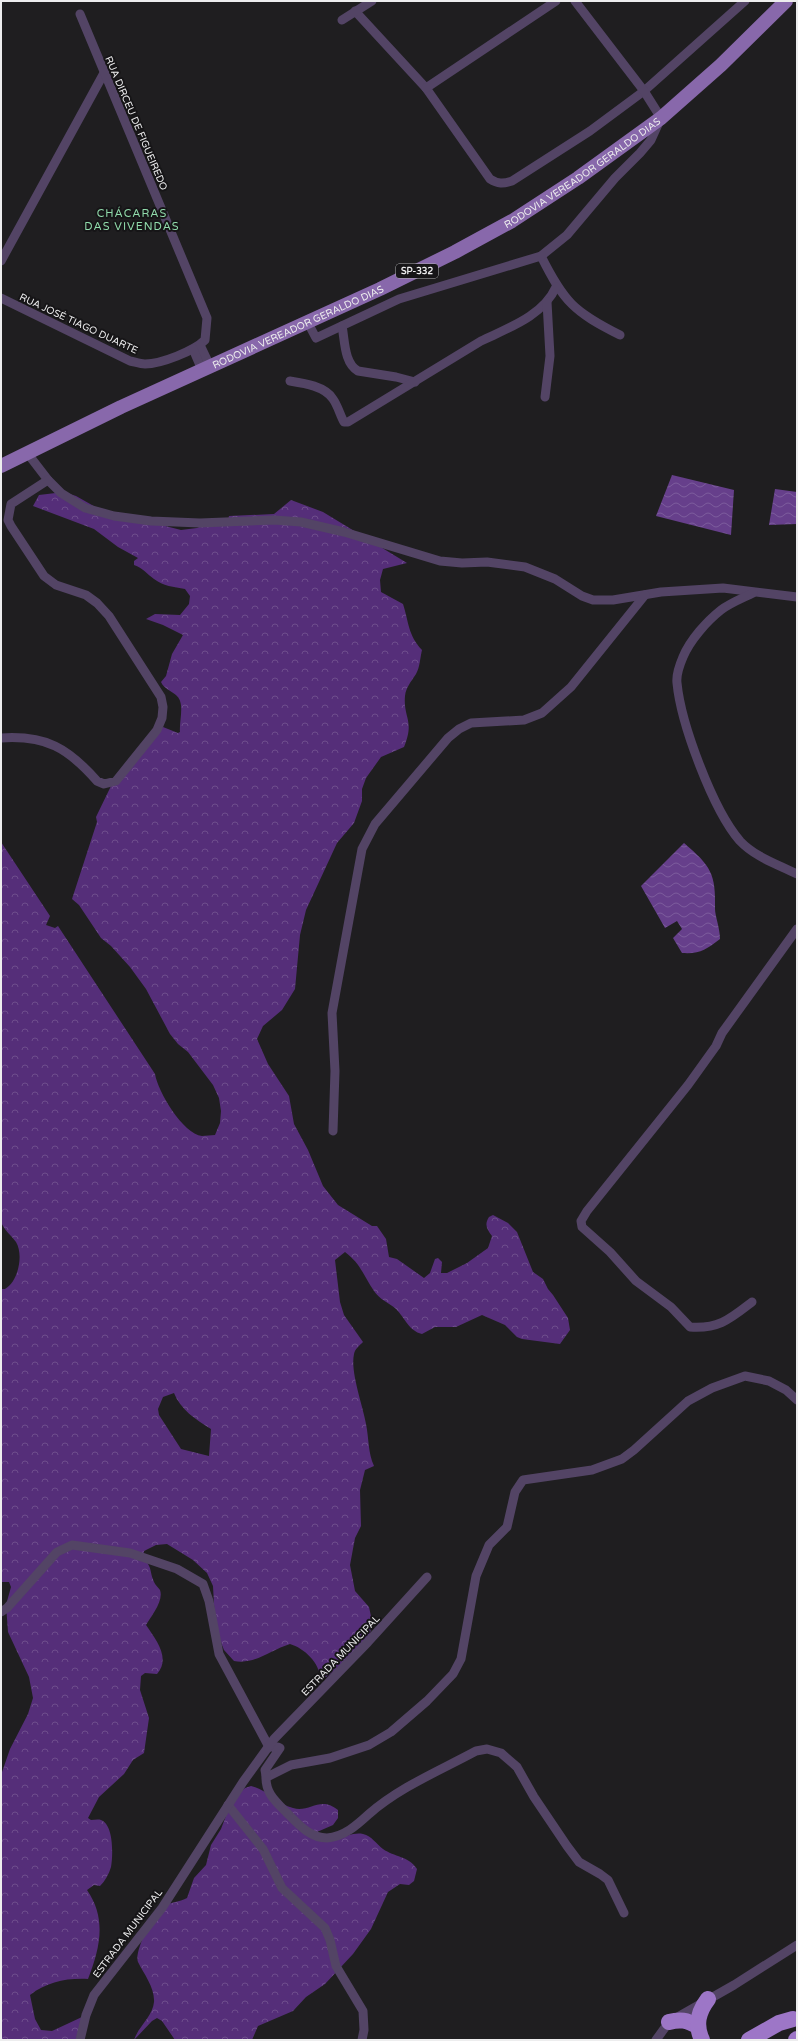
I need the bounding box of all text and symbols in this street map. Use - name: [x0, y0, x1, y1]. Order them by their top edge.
- street label: RUA DIRCEU DE FIGUEIREDO: [102, 55, 170, 192]
- street label: RODOVIA VEREADOR GERALDO DIAS: [502, 115, 663, 231]
- district label: CHÁCARAS DAS VIVENDAS: [84, 206, 180, 233]
- road number: SP-332: [396, 264, 438, 278]
- street label: RODOVIA VEREADOR GERALDO DIAS: [211, 283, 386, 372]
- street label: RUA JOSÉ TIAGO DUARTE: [18, 291, 140, 357]
- street label: ESTRADA MUNICIPAL: [299, 1613, 383, 1699]
- street label: ESTRADA MUNICIPAL: [91, 1887, 165, 1980]

